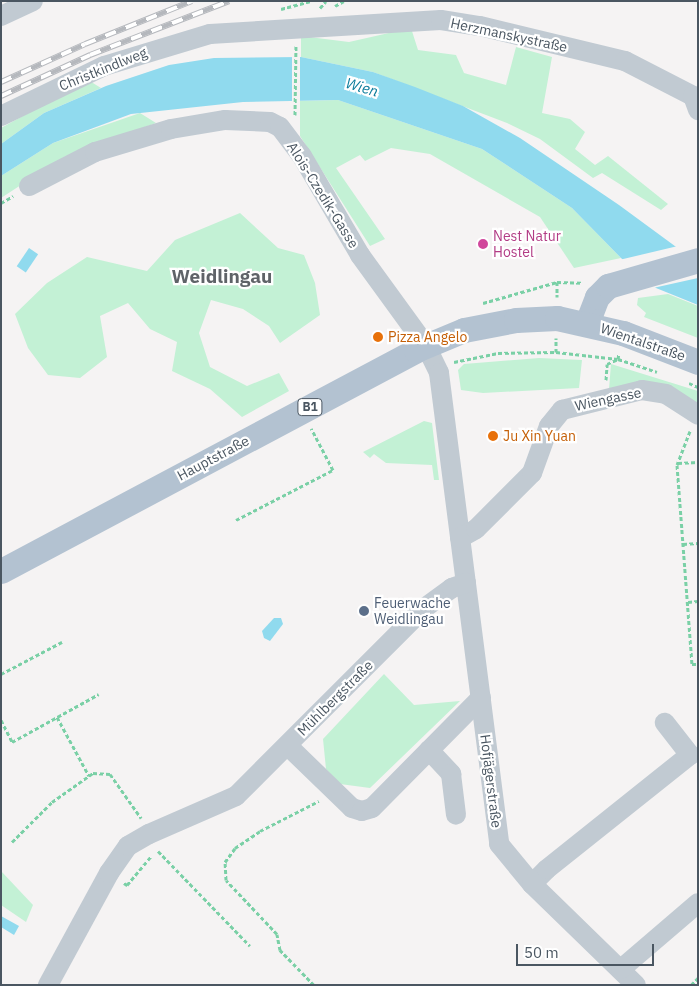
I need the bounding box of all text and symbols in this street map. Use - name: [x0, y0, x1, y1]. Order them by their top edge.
- street label: Herzmanskystraße: [449, 14, 569, 56]
- street label: Christkindlweg: [57, 44, 149, 94]
- water label: Wien: [344, 74, 380, 100]
- street label: Alois-Czedik-Gasse: [284, 139, 362, 251]
- place label: Nest Natur Hostel: [493, 228, 561, 260]
- marker: Nest Natur Hostel: [477, 238, 489, 250]
- district label: Weidlingau: [172, 266, 272, 288]
- street label: Wientalstraße: [598, 320, 688, 364]
- place label: Pizza Angelo: [388, 329, 467, 345]
- marker: Pizza Angelo: [372, 331, 384, 343]
- street label: Wiengasse: [573, 384, 643, 414]
- road number: B1: [296, 398, 324, 417]
- place label: Ju Xin Yuan: [503, 428, 576, 444]
- marker: Ju Xin Yuan: [487, 430, 499, 442]
- street label: Hauptstraße: [174, 432, 252, 484]
- place label: Feuerwache Weidlingau: [374, 595, 451, 628]
- marker: Feuerwache Weidlingau: [358, 605, 370, 617]
- street label: Mühlbergstraße: [294, 657, 376, 739]
- street label: Hofjägerstraße: [477, 733, 505, 829]
- scale bar: [519, 934, 656, 966]
- text: 50 m: [524, 943, 559, 962]

